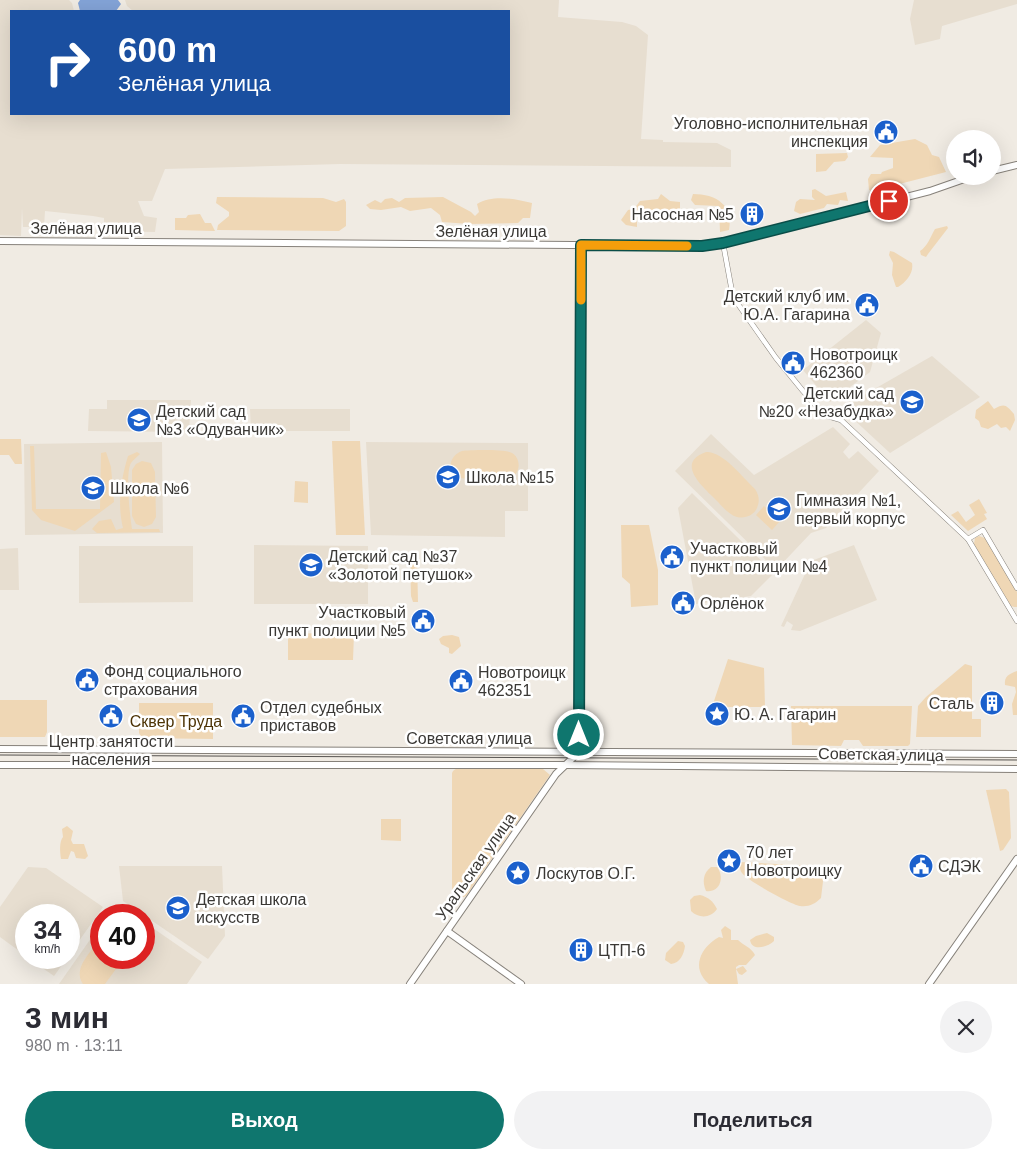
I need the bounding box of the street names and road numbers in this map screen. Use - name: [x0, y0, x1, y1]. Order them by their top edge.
- street label: Зелёная улица: [30, 220, 142, 237]
- street label: Зелёная улица: [435, 223, 547, 240]
- street label: Советская улица: [406, 730, 532, 747]
- street label: Советская улица: [818, 745, 944, 764]
- street label: Уральская улица: [432, 810, 519, 923]

